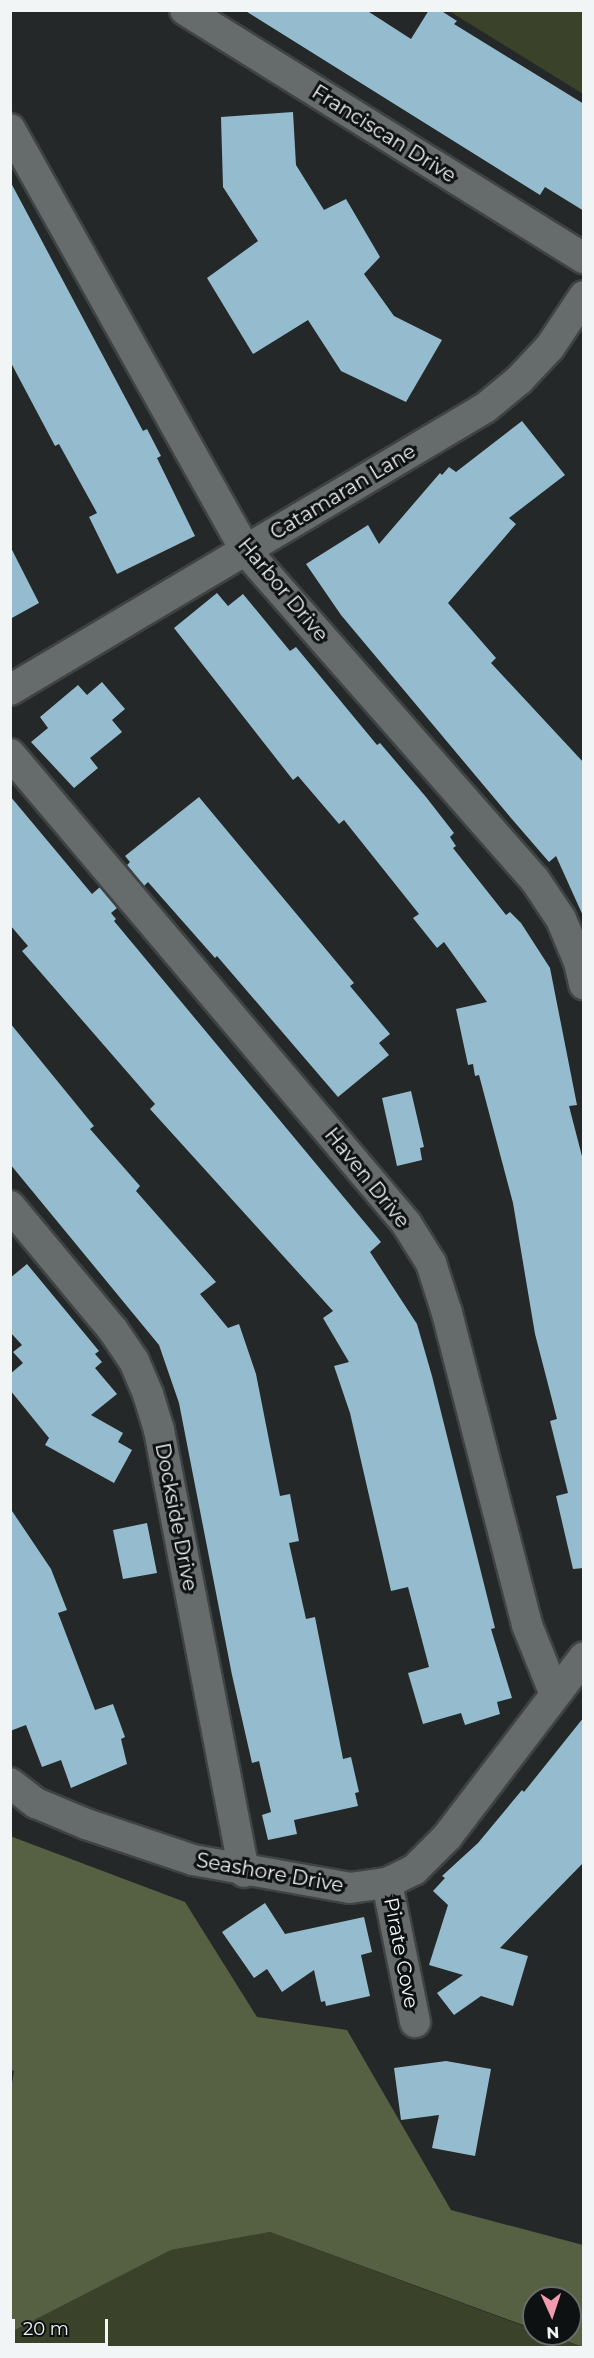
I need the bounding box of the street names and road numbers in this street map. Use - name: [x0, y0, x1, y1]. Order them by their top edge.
- street label: Franciscan Drive: [307, 80, 461, 188]
- street label: Catamaran Lane: [266, 439, 420, 545]
- street label: Harbor Drive: [233, 533, 333, 647]
- street label: Haven Drive: [319, 1123, 415, 1233]
- street label: Dockside Drive: [150, 1441, 202, 1593]
- street label: Seashore Drive: [194, 1848, 346, 1898]
- street label: Pirate Cove: [378, 1896, 424, 2010]

